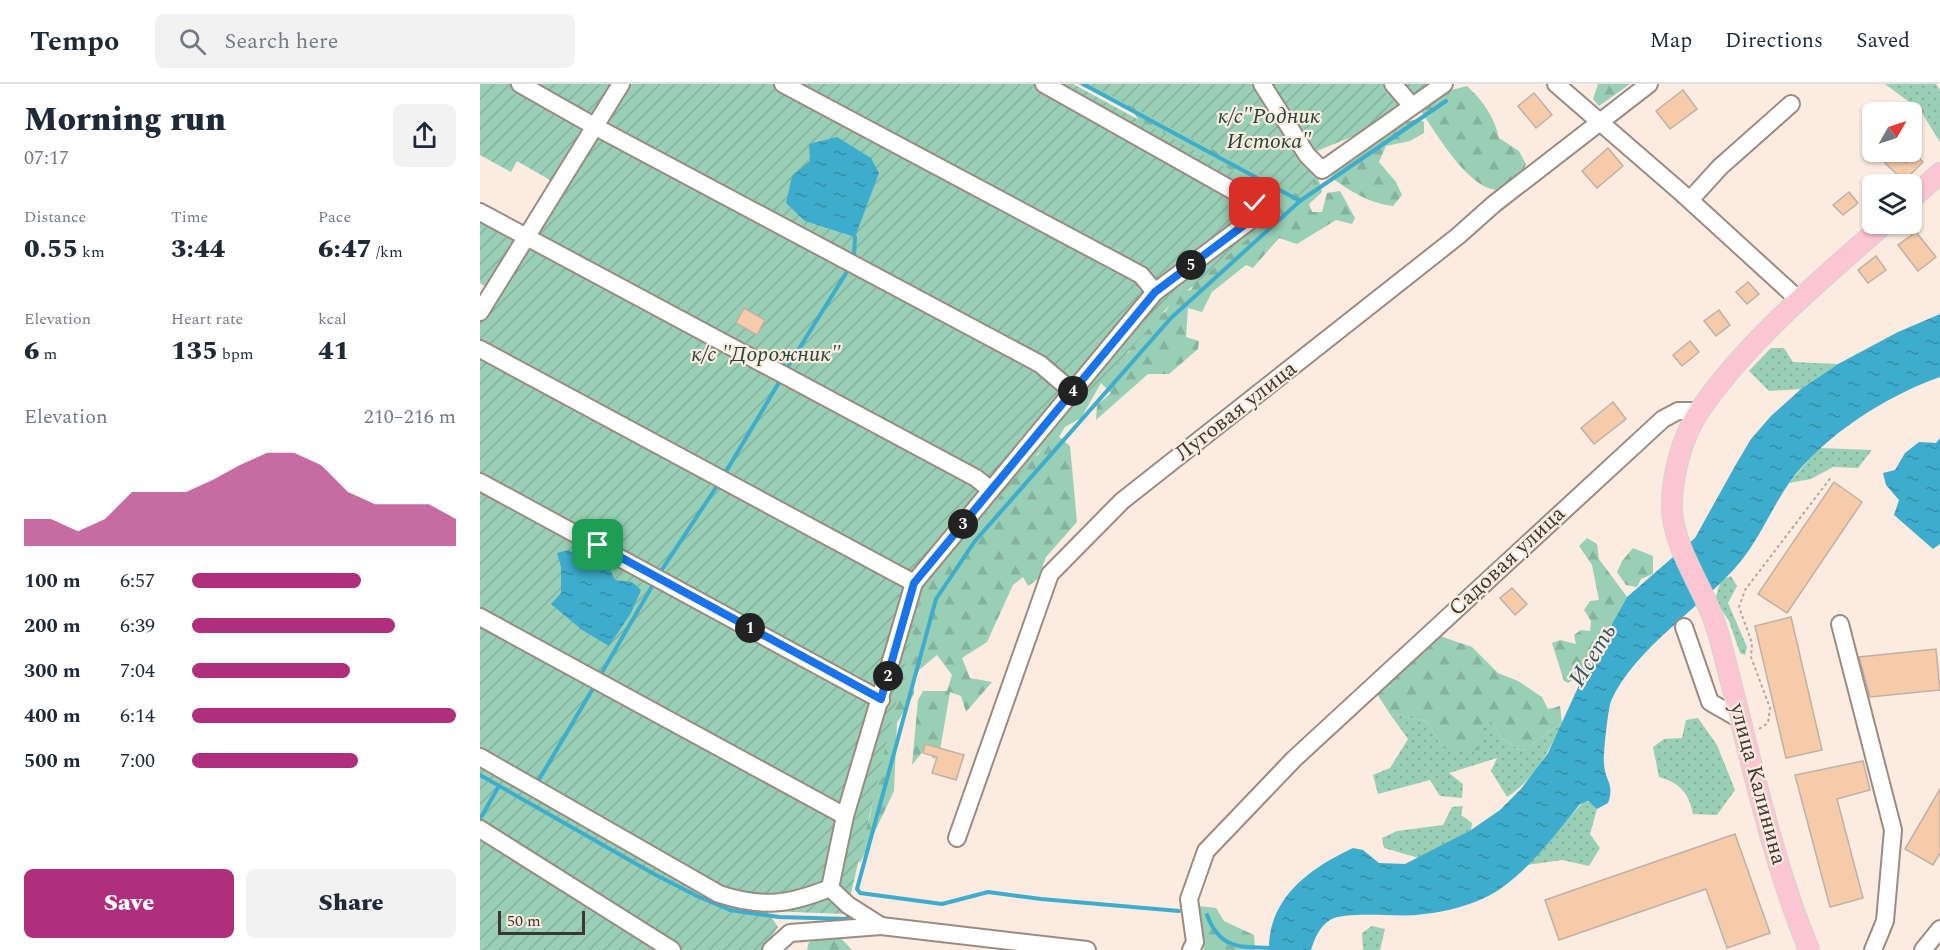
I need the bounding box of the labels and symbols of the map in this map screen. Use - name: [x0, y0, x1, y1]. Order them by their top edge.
- park label: к/с"Родник Истока": [1218, 100, 1321, 158]
- north arrow: [1862, 102, 1922, 162]
- pin: [1229, 177, 1280, 228]
- pin: 5: [1176, 250, 1206, 280]
- park label: к/с "Дорожник": [691, 338, 841, 371]
- street label: Луговая улица: [1168, 353, 1304, 469]
- pin: 4: [1058, 376, 1088, 406]
- street label: Садовая улица: [1441, 498, 1573, 624]
- pin: 3: [948, 509, 978, 539]
- pin: [572, 519, 623, 570]
- pin: 1: [735, 613, 765, 643]
- water label: Исеть: [1560, 616, 1626, 694]
- pin: 2: [873, 661, 903, 691]
- street label: улица Калинина: [1720, 699, 1795, 869]
- scale bar: [498, 908, 585, 936]

